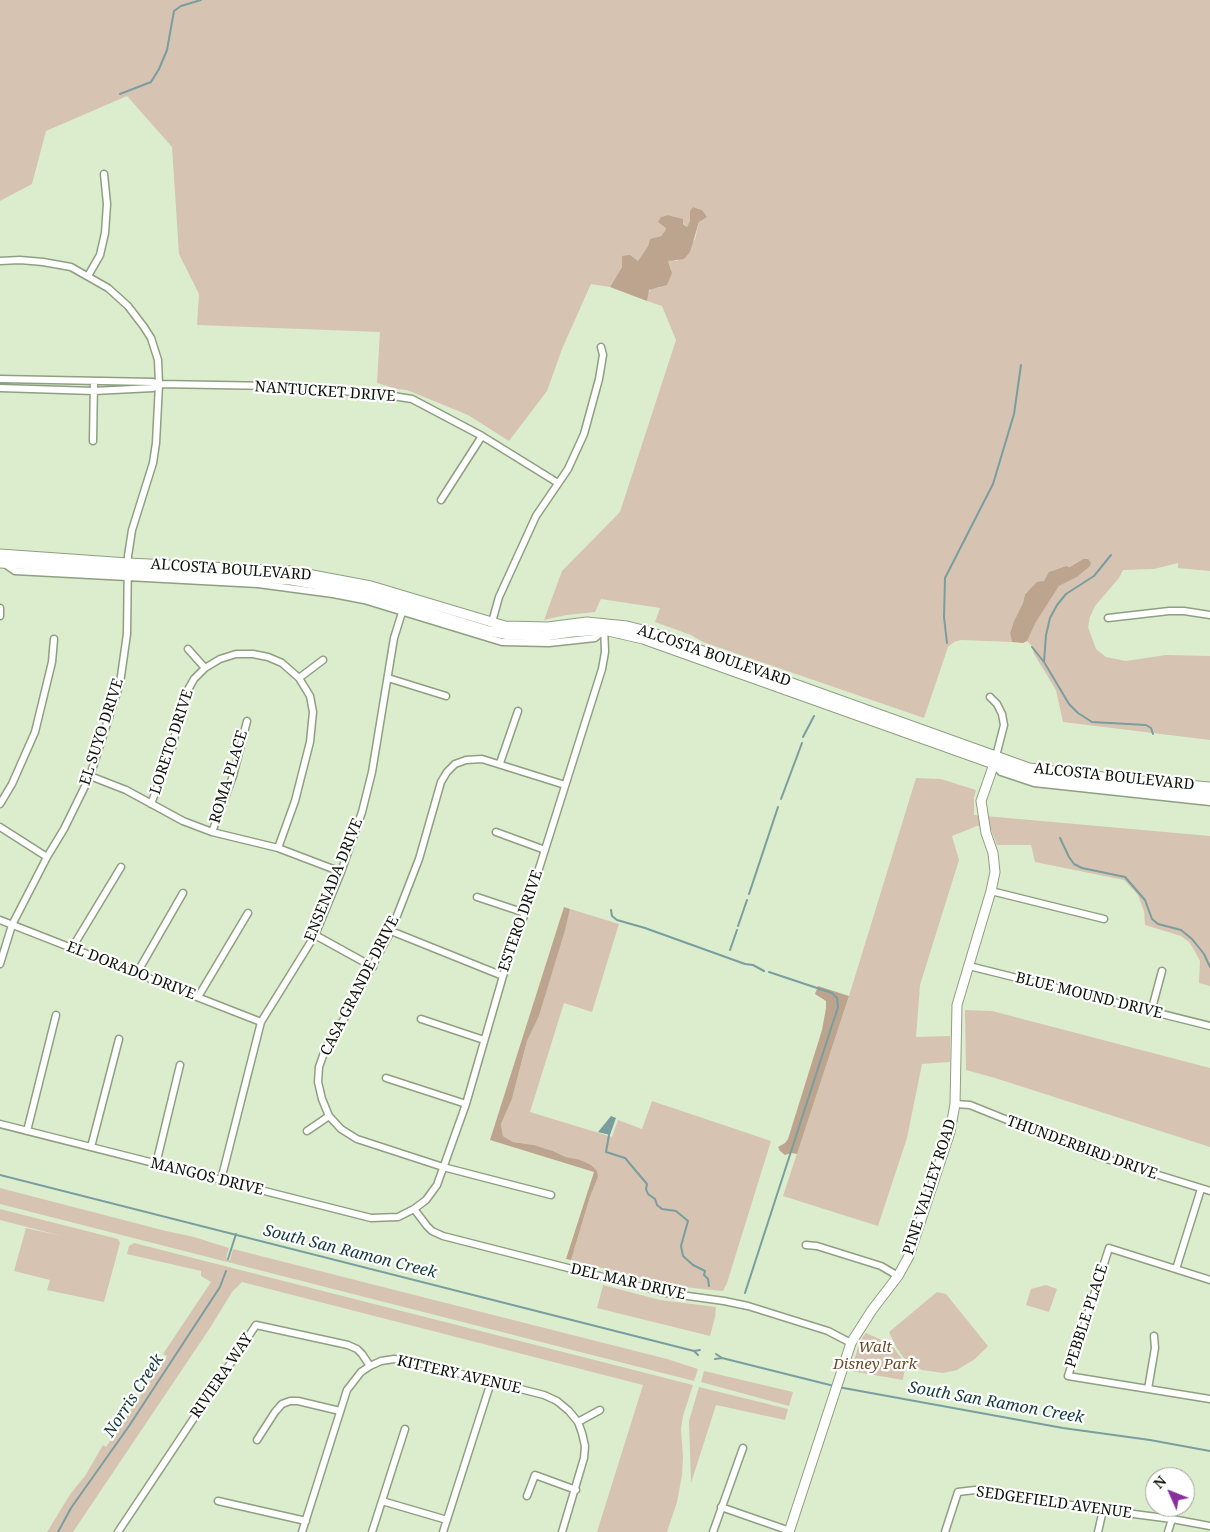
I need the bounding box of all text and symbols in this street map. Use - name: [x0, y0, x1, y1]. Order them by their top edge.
- street label: NANTUCKET DRIVE: [254, 378, 396, 406]
- street label: ALCOSTA BOULEVARD: [150, 555, 312, 585]
- street label: ALCOSTA BOULEVARD: [635, 621, 793, 691]
- street label: EL SUYO DRIVE: [76, 676, 128, 788]
- street label: LORETO DRIVE: [147, 687, 197, 797]
- street label: ROMA PLACE: [206, 728, 252, 826]
- street label: ALCOSTA BOULEVARD: [1033, 760, 1195, 794]
- street label: ENSENADA DRIVE: [301, 816, 367, 944]
- street label: ESTERO DRIVE: [495, 868, 547, 974]
- street label: CASA GRANDE DRIVE: [317, 913, 403, 1059]
- street label: EL DORADO DRIVE: [64, 938, 198, 1004]
- street label: BLUE MOUND DRIVE: [1014, 969, 1164, 1023]
- street label: THUNDERBIRD DRIVE: [1004, 1112, 1160, 1184]
- street label: PINE VALLEY ROAD: [900, 1117, 960, 1257]
- street label: MANGOS DRIVE: [149, 1154, 265, 1200]
- water label: South San Ramon Creek: [261, 1221, 439, 1283]
- street label: DEL MAR DRIVE: [569, 1260, 687, 1304]
- street label: PEBBLE PLACE: [1062, 1262, 1112, 1370]
- street label: RIVIERA WAY: [187, 1330, 257, 1422]
- park label: Walt Disney Park: [833, 1339, 917, 1374]
- water label: Norris Creek: [100, 1351, 168, 1441]
- street label: KITTERY AVENUE: [395, 1352, 523, 1398]
- water label: South San Ramon Creek: [907, 1378, 1085, 1428]
- north arrow: [1145, 1467, 1195, 1517]
- text: N: [1149, 1471, 1170, 1493]
- street label: SEDGEFIELD AVENUE: [975, 1483, 1133, 1523]

